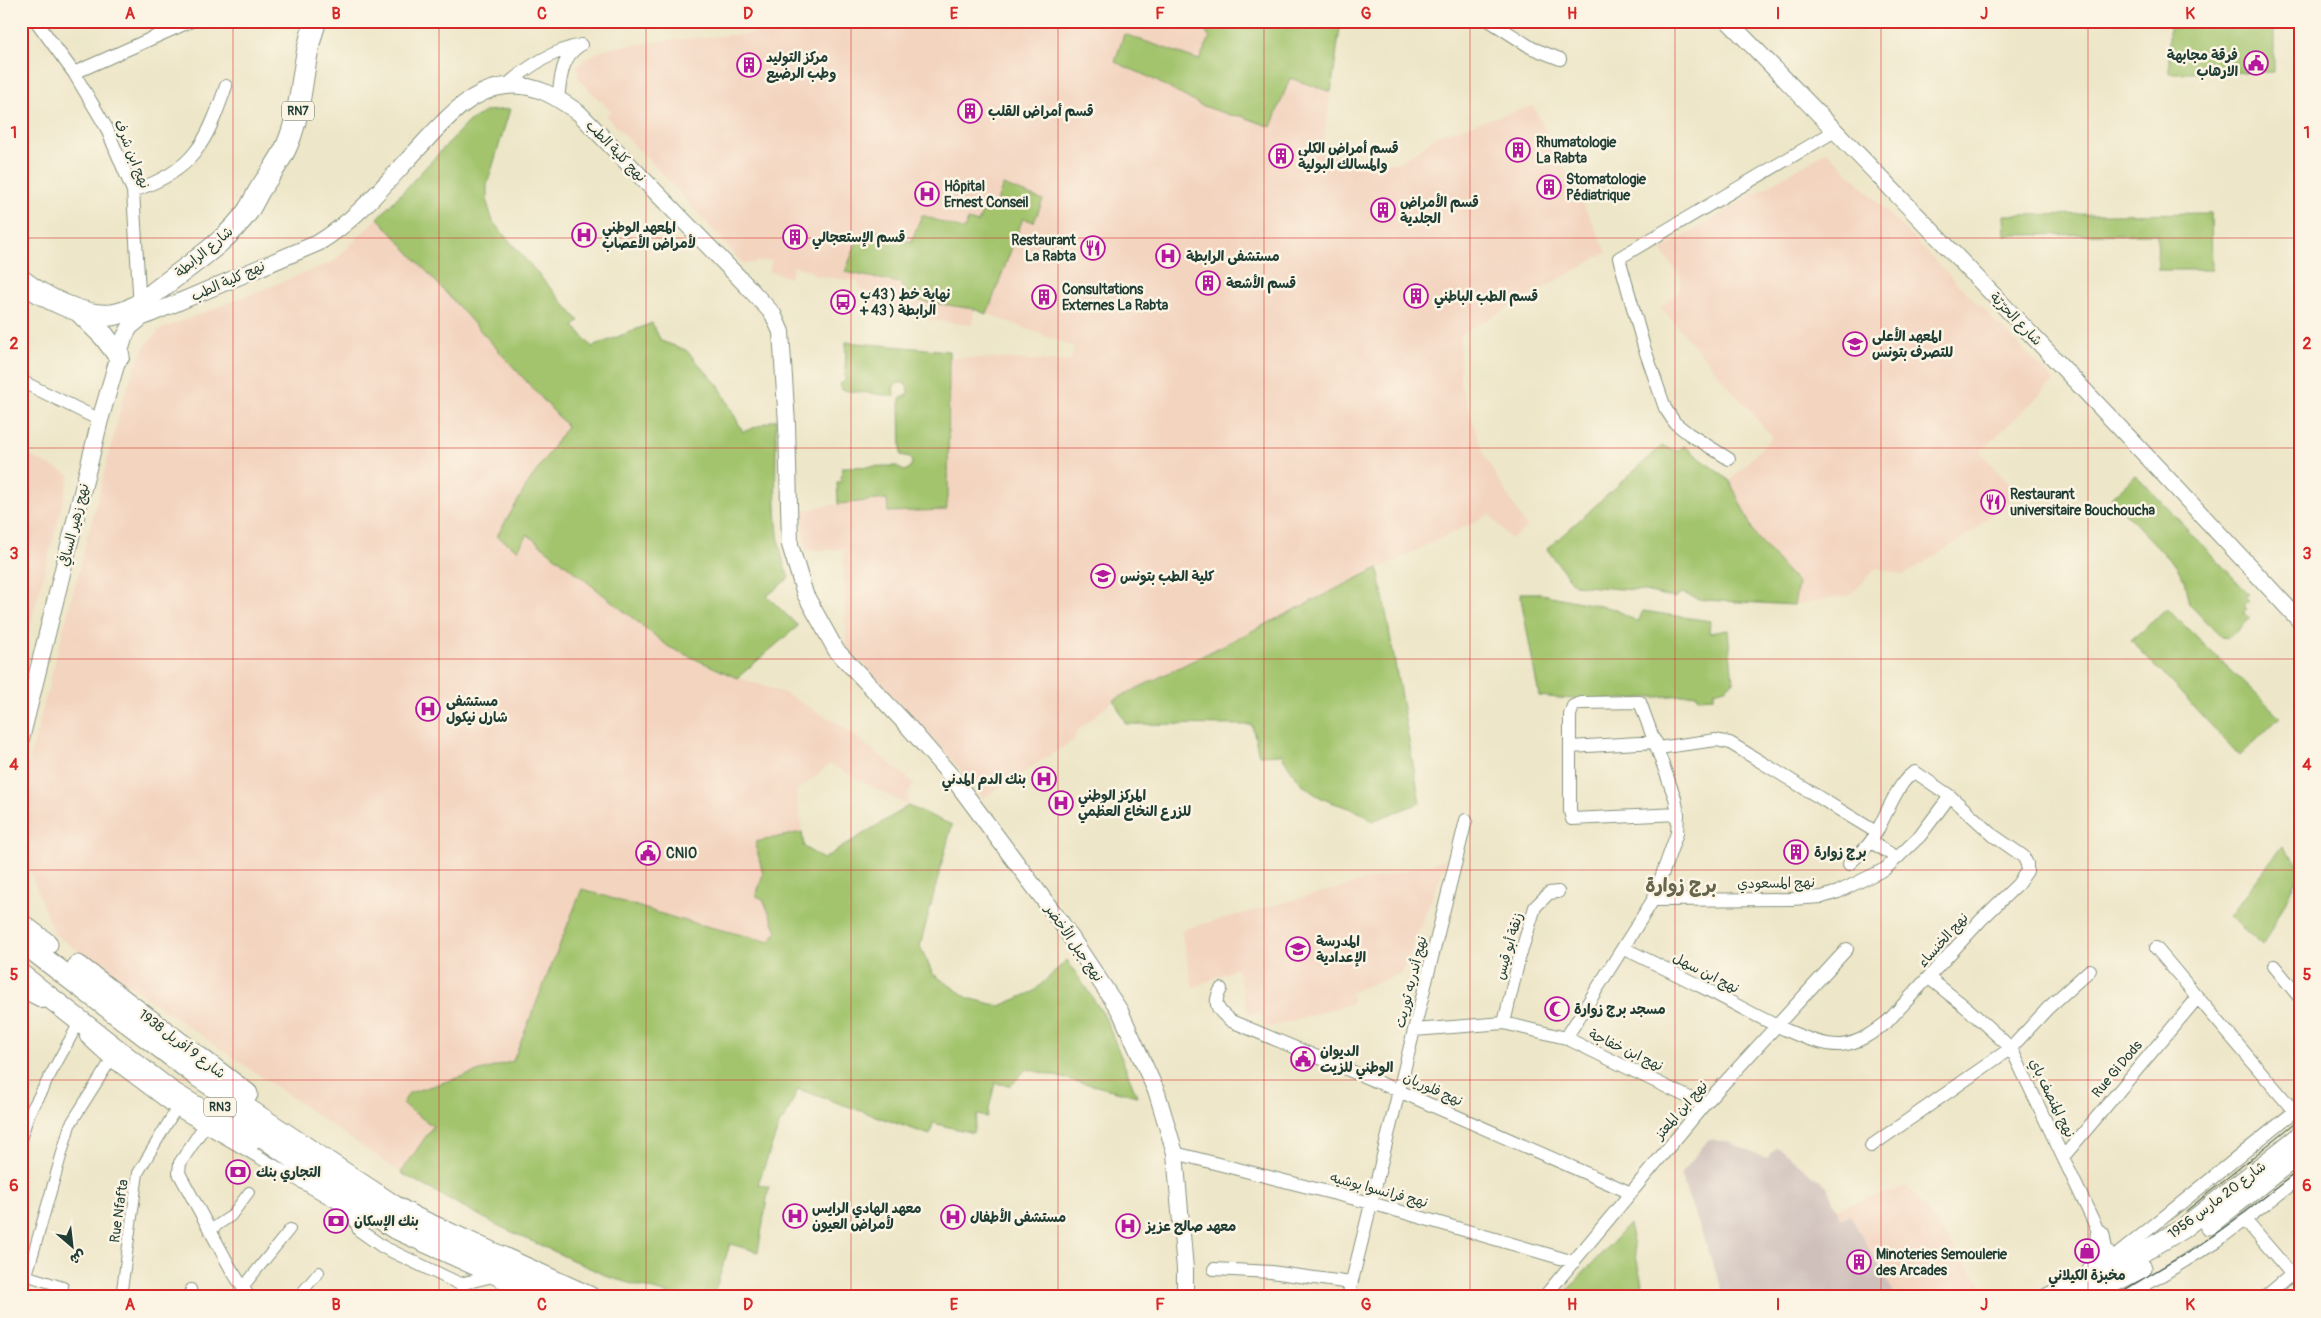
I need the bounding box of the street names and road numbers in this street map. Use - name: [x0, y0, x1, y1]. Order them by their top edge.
- road number: RN7: [282, 102, 314, 120]
- street label: نهج ابن شرف: [110, 117, 154, 191]
- street label: نهج كلية الطب: [582, 117, 650, 186]
- street label: شارع الرابطة: [172, 223, 237, 282]
- street label: نهج كلية الطب: [188, 257, 268, 306]
- street label: شارع الحرّيّة: [1986, 289, 2046, 350]
- street label: نهج زهير السافي: [55, 482, 94, 569]
- street label: نهج المسعودي: [1737, 874, 1815, 894]
- street label: نهج جبل الأخضر: [1040, 900, 1108, 985]
- street label: نهج الخنساء: [1914, 909, 1973, 971]
- street label: زنقة أبو قيس: [1491, 910, 1527, 982]
- street label: نهج أندريه ثوريت: [1391, 934, 1432, 1030]
- street label: نهج ابن سهل: [1669, 949, 1742, 998]
- street label: شارع 9 أفريل 1938: [135, 1006, 229, 1083]
- street label: نهج ابن خفاجة: [1586, 1025, 1666, 1076]
- street label: Rue Gi Dods: [2088, 1036, 2146, 1101]
- street label: نهج المنصف باي: [2024, 1056, 2078, 1141]
- street label: نهج فلوريان: [1400, 1068, 1465, 1111]
- street label: نهج ابن المعتز: [1650, 1077, 1712, 1144]
- road number: RN3: [204, 1098, 236, 1116]
- street label: شارع 20 مارس 1956: [2165, 1158, 2270, 1243]
- street label: نهج فرانسوا بوشيه: [1328, 1169, 1430, 1212]
- street label: Rue Nfafta: [106, 1178, 132, 1244]

